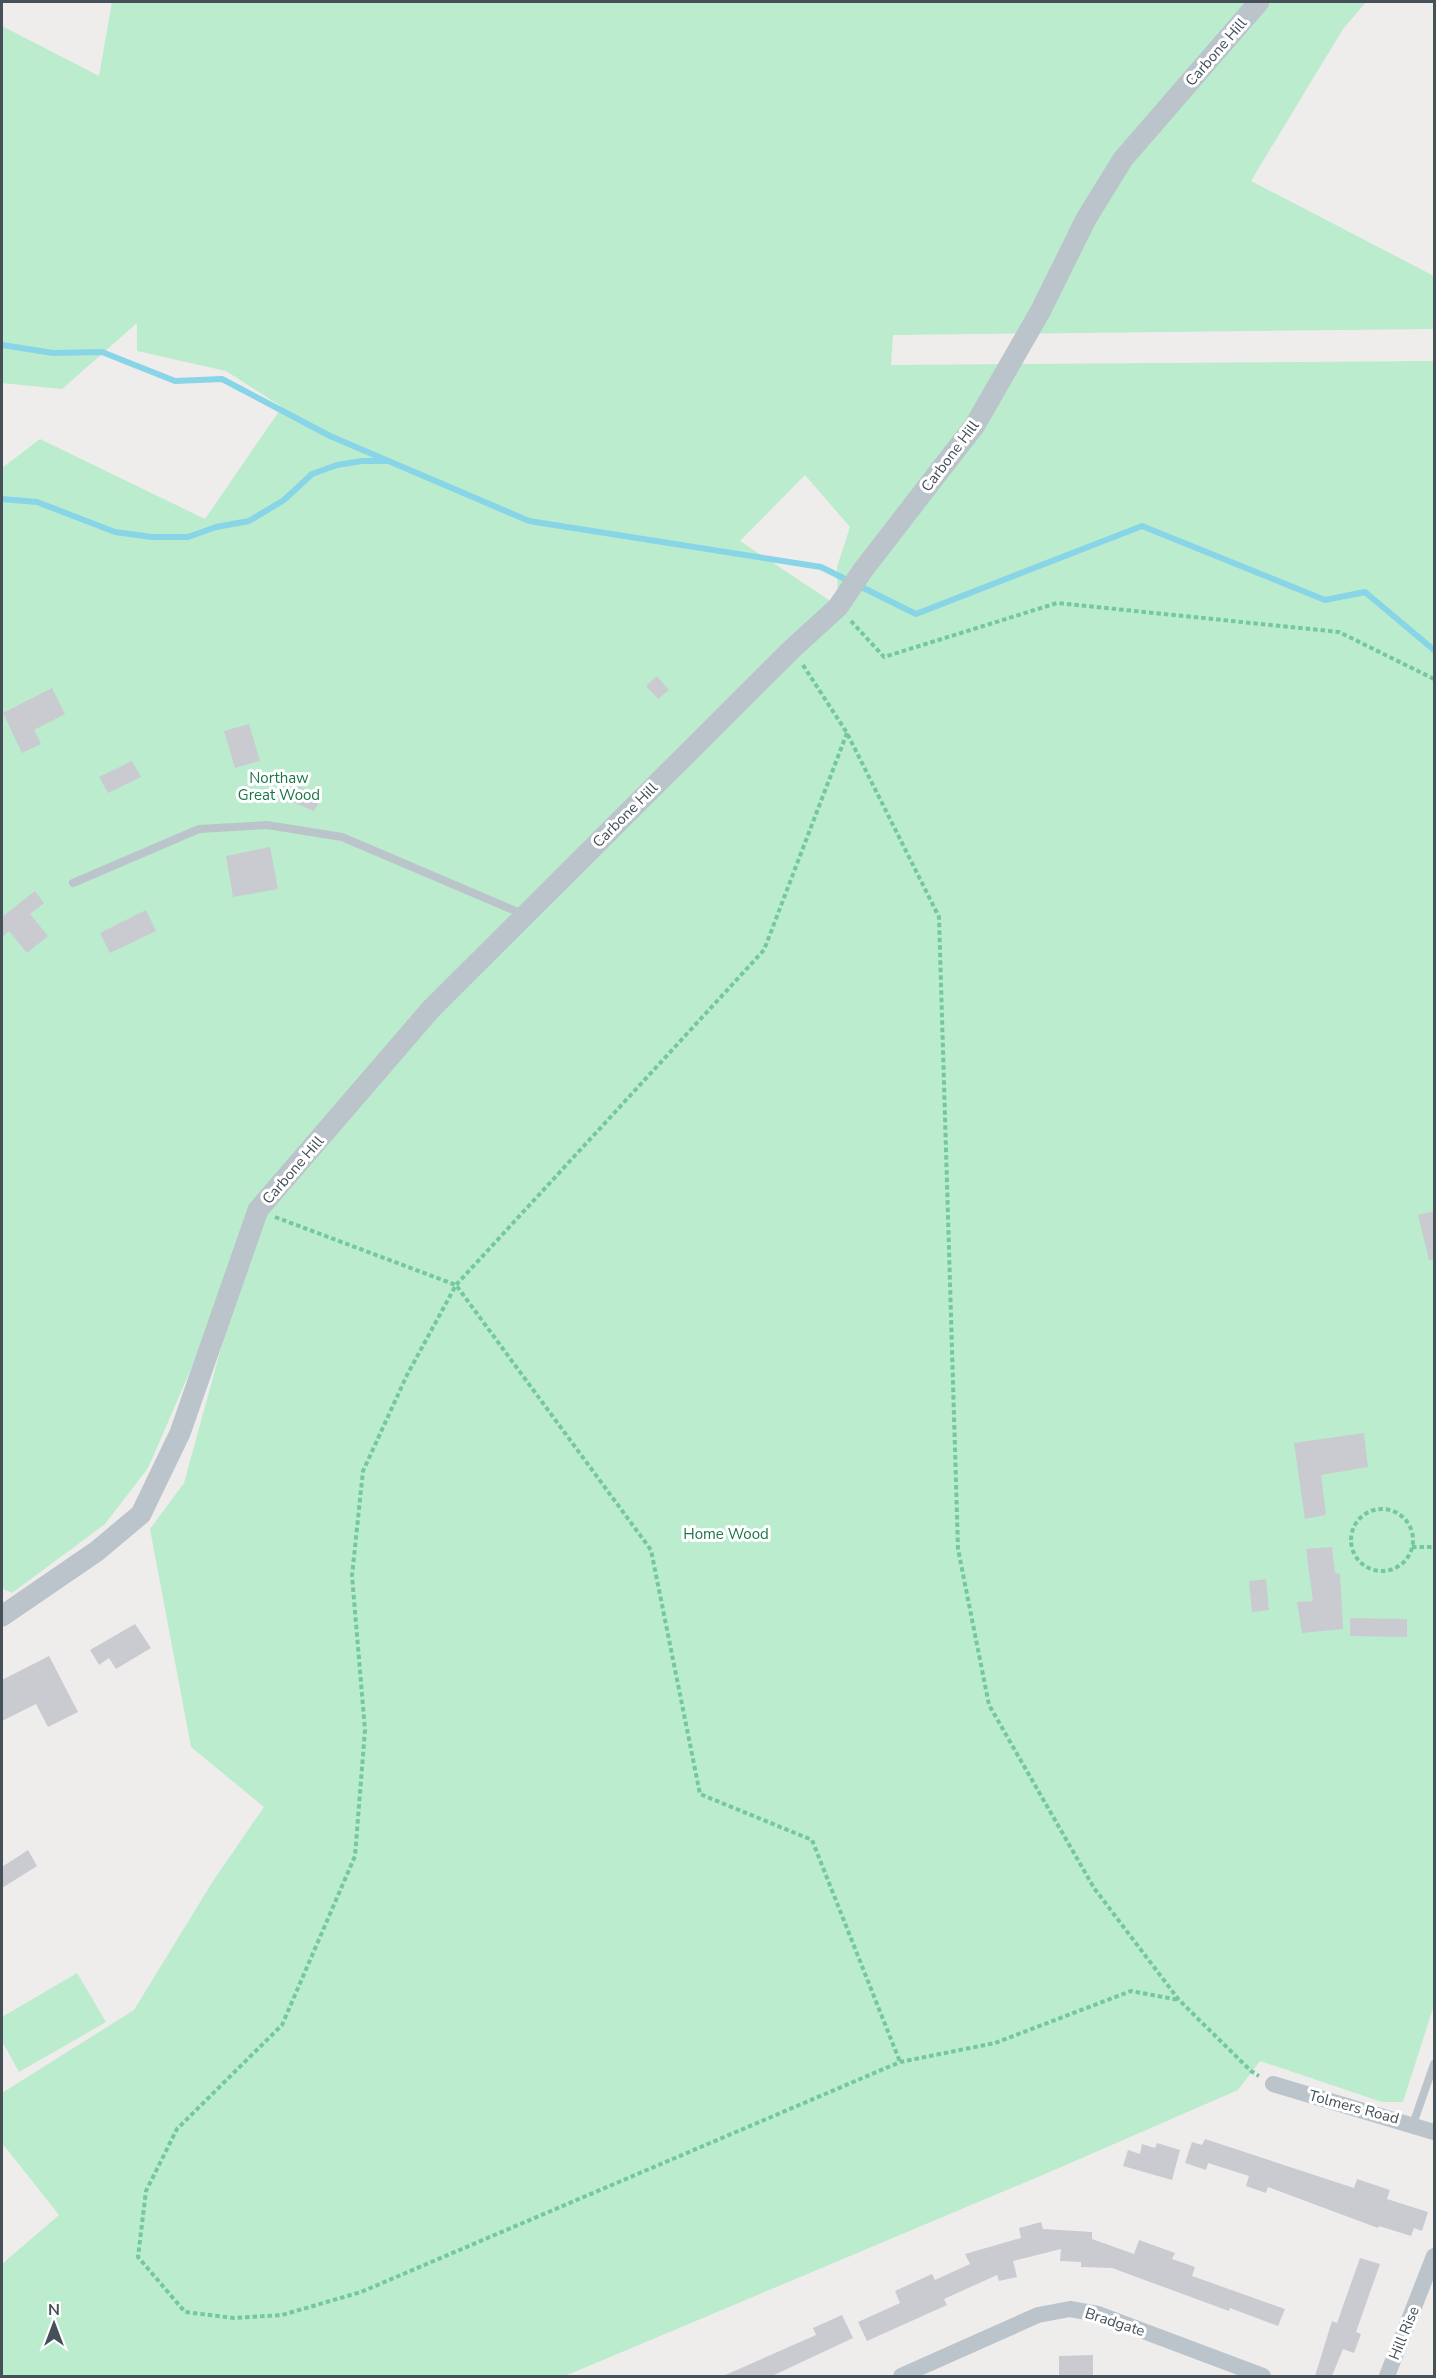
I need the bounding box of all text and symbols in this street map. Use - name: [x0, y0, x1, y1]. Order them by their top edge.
- street label: Carbone Hill: [1181, 13, 1252, 90]
- street label: Carbone Hill: [917, 416, 984, 496]
- park label: Northaw Great Wood: [238, 768, 320, 805]
- street label: Carbone Hill: [588, 778, 662, 852]
- street label: Carbone Hill: [258, 1131, 329, 1208]
- park label: Home Wood: [683, 1524, 769, 1544]
- street label: Tolmers Road: [1307, 2085, 1401, 2129]
- north arrow: [24, 2294, 84, 2354]
- text: N: [48, 2299, 60, 2321]
- street label: Bradgate: [1082, 2303, 1148, 2341]
- street label: Hill Rise: [1384, 2303, 1424, 2363]

